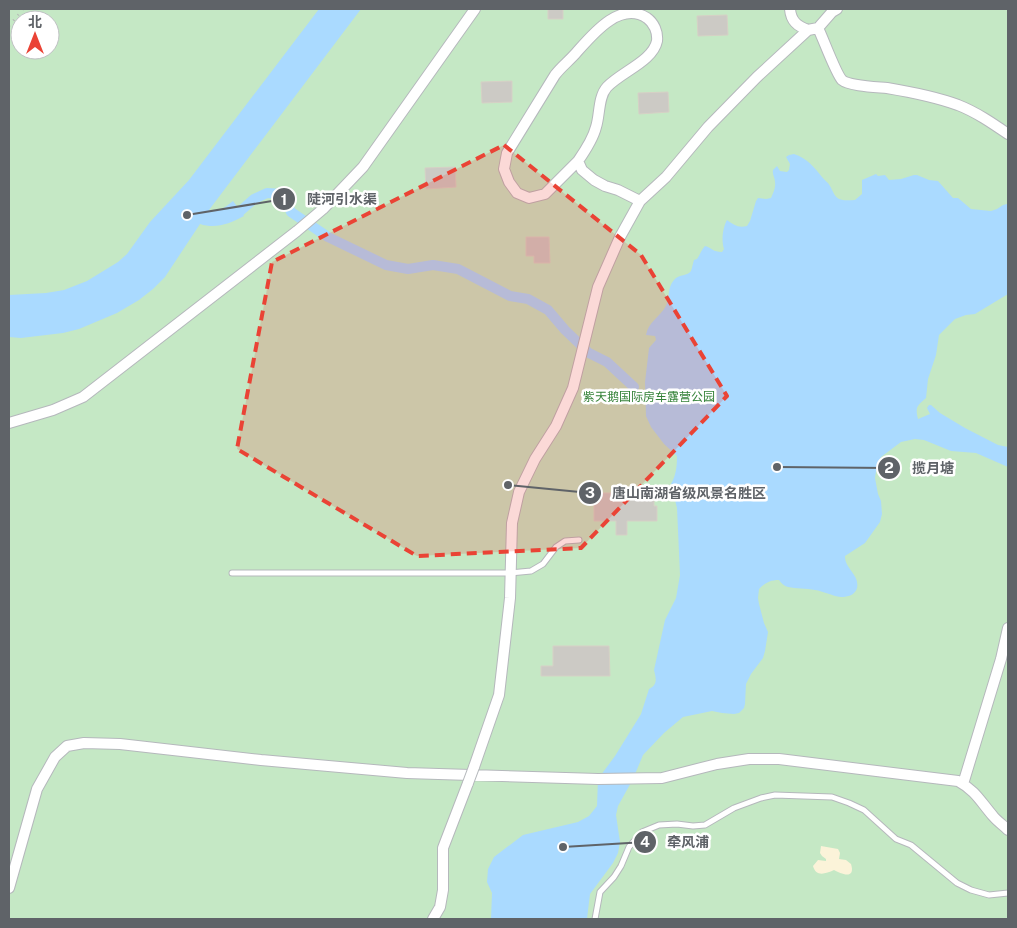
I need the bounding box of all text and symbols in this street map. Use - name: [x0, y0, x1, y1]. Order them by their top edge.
- north arrow: [10, 10, 60, 60]
- text: 北: [28, 14, 42, 30]
- callout: 陡河引水渠: [272, 185, 387, 214]
- text: 1: [281, 191, 287, 208]
- text: 陡河引水渠: [307, 191, 377, 207]
- park label: 紫天鹅国际房车露营公园: [583, 390, 715, 404]
- callout: 揽月塘: [877, 453, 964, 482]
- text: 2: [884, 459, 894, 476]
- text: 揽月塘: [912, 460, 954, 476]
- callout: 唐山南湖省级风景名胜区: [577, 479, 776, 508]
- text: 3: [585, 484, 595, 501]
- text: 唐山南湖省级风景名胜区: [612, 485, 766, 501]
- callout: 牵风浦: [632, 828, 719, 857]
- text: 4: [640, 833, 650, 850]
- text: 牵风浦: [667, 834, 709, 850]

